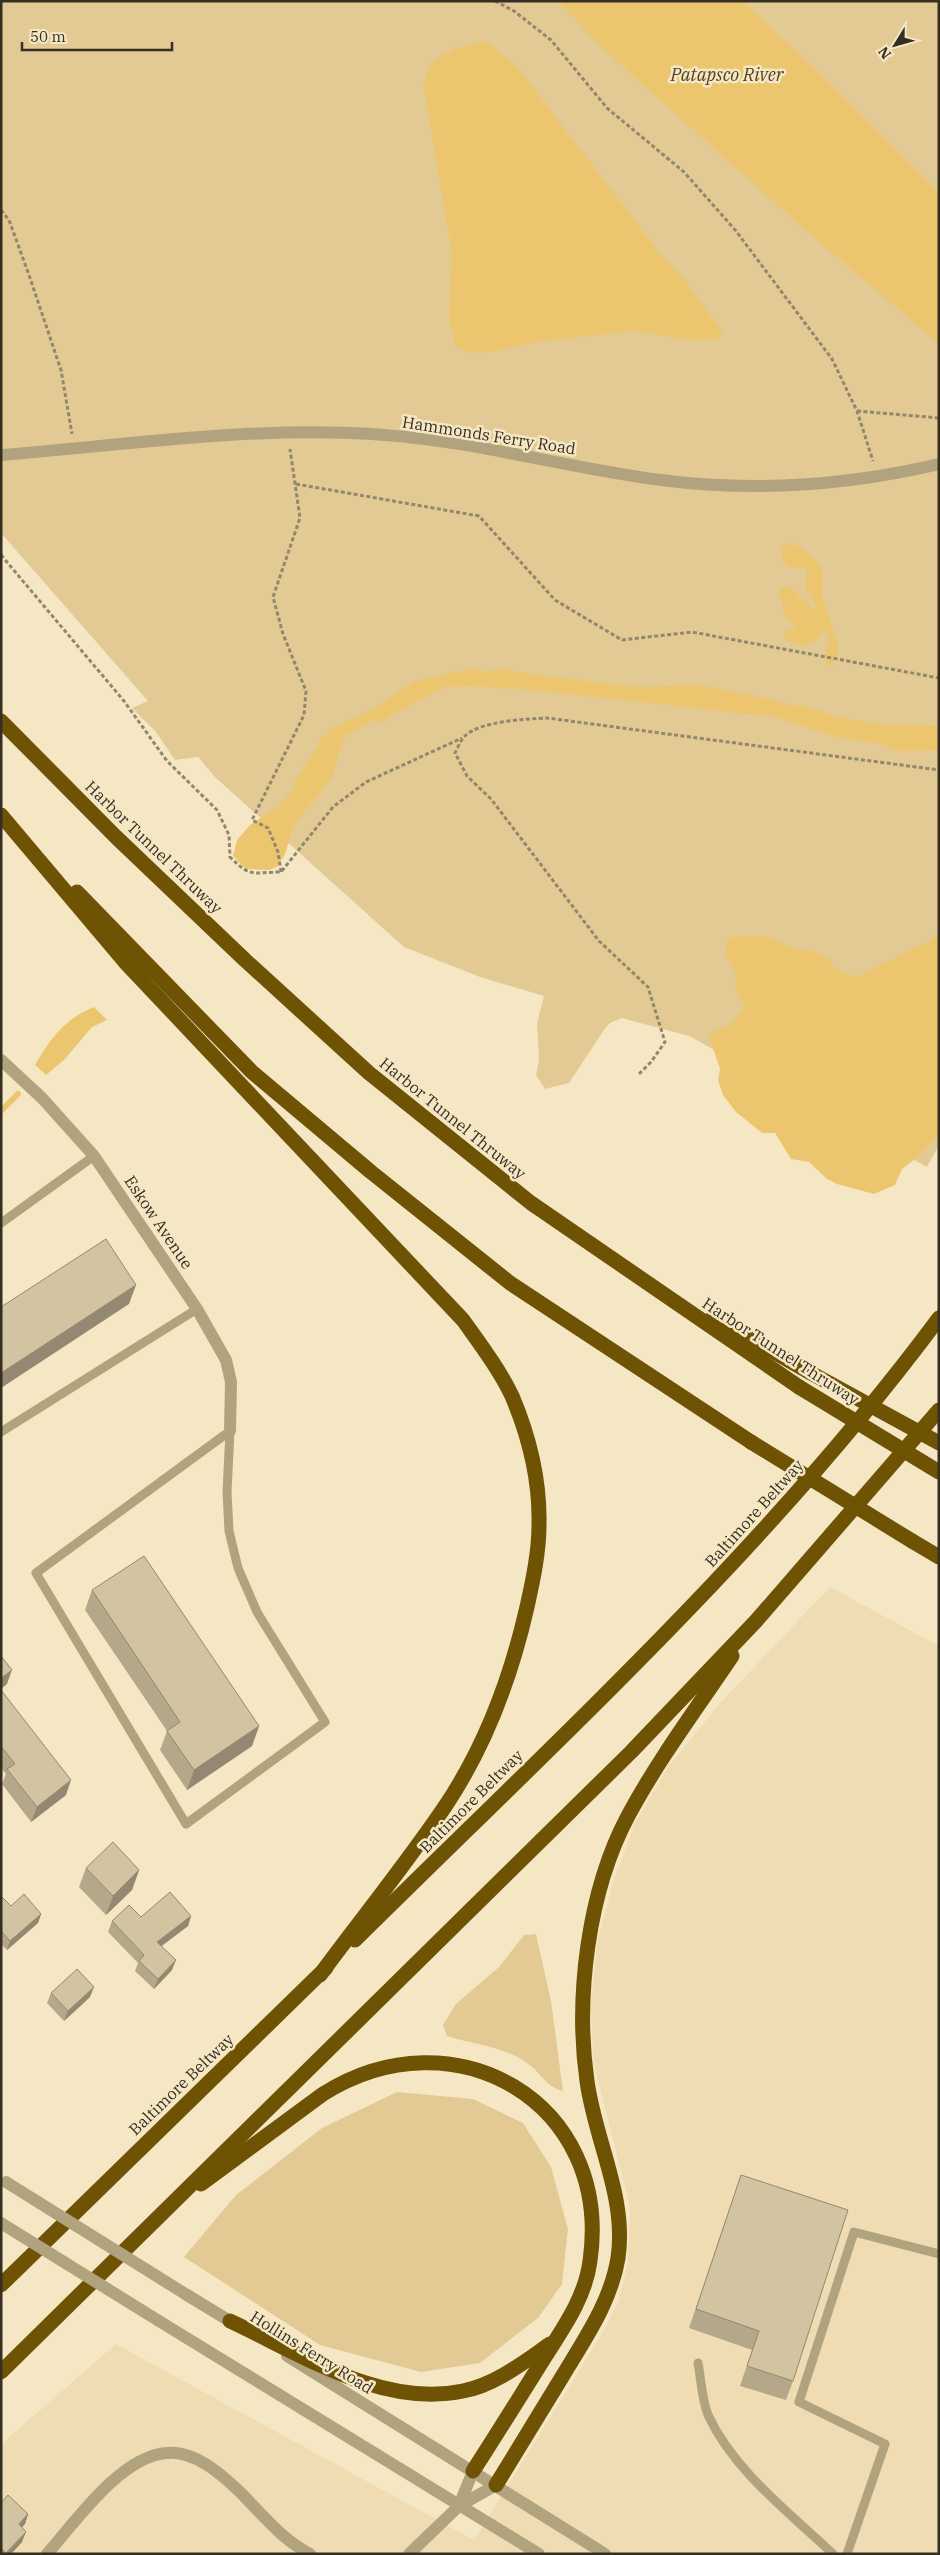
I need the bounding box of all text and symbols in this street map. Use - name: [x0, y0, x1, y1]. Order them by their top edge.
- scale bar: [22, 20, 172, 52]
- north arrow: [870, 20, 920, 70]
- text: 50 m: [30, 27, 66, 46]
- text: N: [874, 43, 895, 63]
- water label: Patapsco River: [669, 63, 785, 86]
- street label: Hammonds Ferry Road: [401, 411, 577, 459]
- street label: Harbor Tunnel Thruway: [81, 776, 227, 918]
- street label: Harbor Tunnel Thruway: [376, 1053, 531, 1184]
- street label: Eskow Avenue: [120, 1171, 198, 1273]
- street label: Harbor Tunnel Thruway: [699, 1293, 863, 1409]
- street label: Baltimore Beltway: [700, 1455, 808, 1571]
- street label: Baltimore Beltway: [415, 1745, 527, 1857]
- street label: Baltimore Beltway: [125, 2029, 238, 2139]
- street label: Hollins Ferry Road: [247, 2306, 377, 2398]

